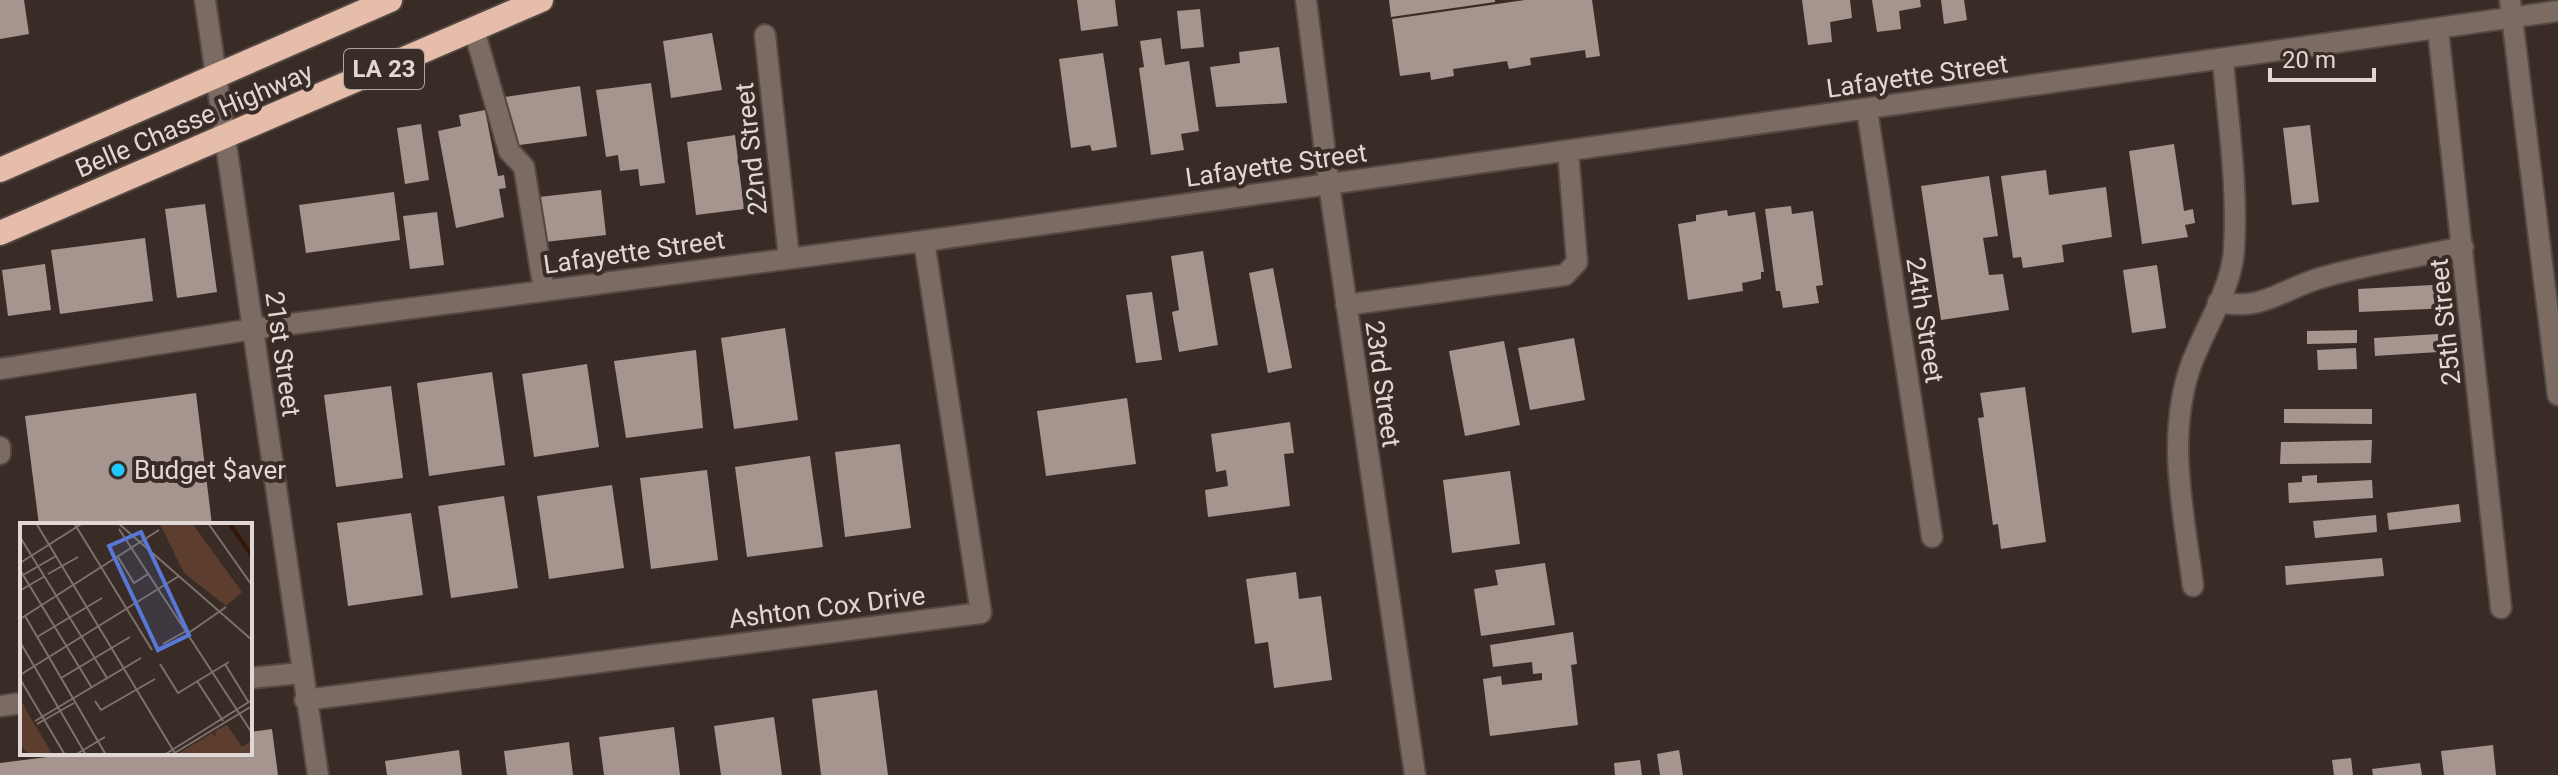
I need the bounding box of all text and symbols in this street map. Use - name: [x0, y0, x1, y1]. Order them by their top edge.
- scale bar: [2270, 32, 2374, 82]
- text: 20 m: [2282, 46, 2336, 74]
- street label: Lafayette Street: [1824, 48, 2010, 104]
- road number: LA 23: [344, 49, 424, 89]
- street label: Belle Chasse Highway: [71, 56, 317, 184]
- street label: 22nd Street: [729, 81, 773, 217]
- street label: Lafayette Street: [1183, 137, 1369, 193]
- street label: Lafayette Street: [541, 224, 727, 280]
- street label: 24th Street: [1900, 255, 1950, 385]
- street label: 25th Street: [2423, 257, 2467, 387]
- street label: 21st Street: [259, 289, 307, 419]
- street label: 23rd Street: [1359, 319, 1407, 449]
- place label: Budget $aver: [134, 455, 286, 485]
- marker: Budget $aver: [109, 461, 127, 479]
- inset map: [20, 523, 252, 755]
- street label: Ashton Cox Drive: [727, 580, 927, 634]

